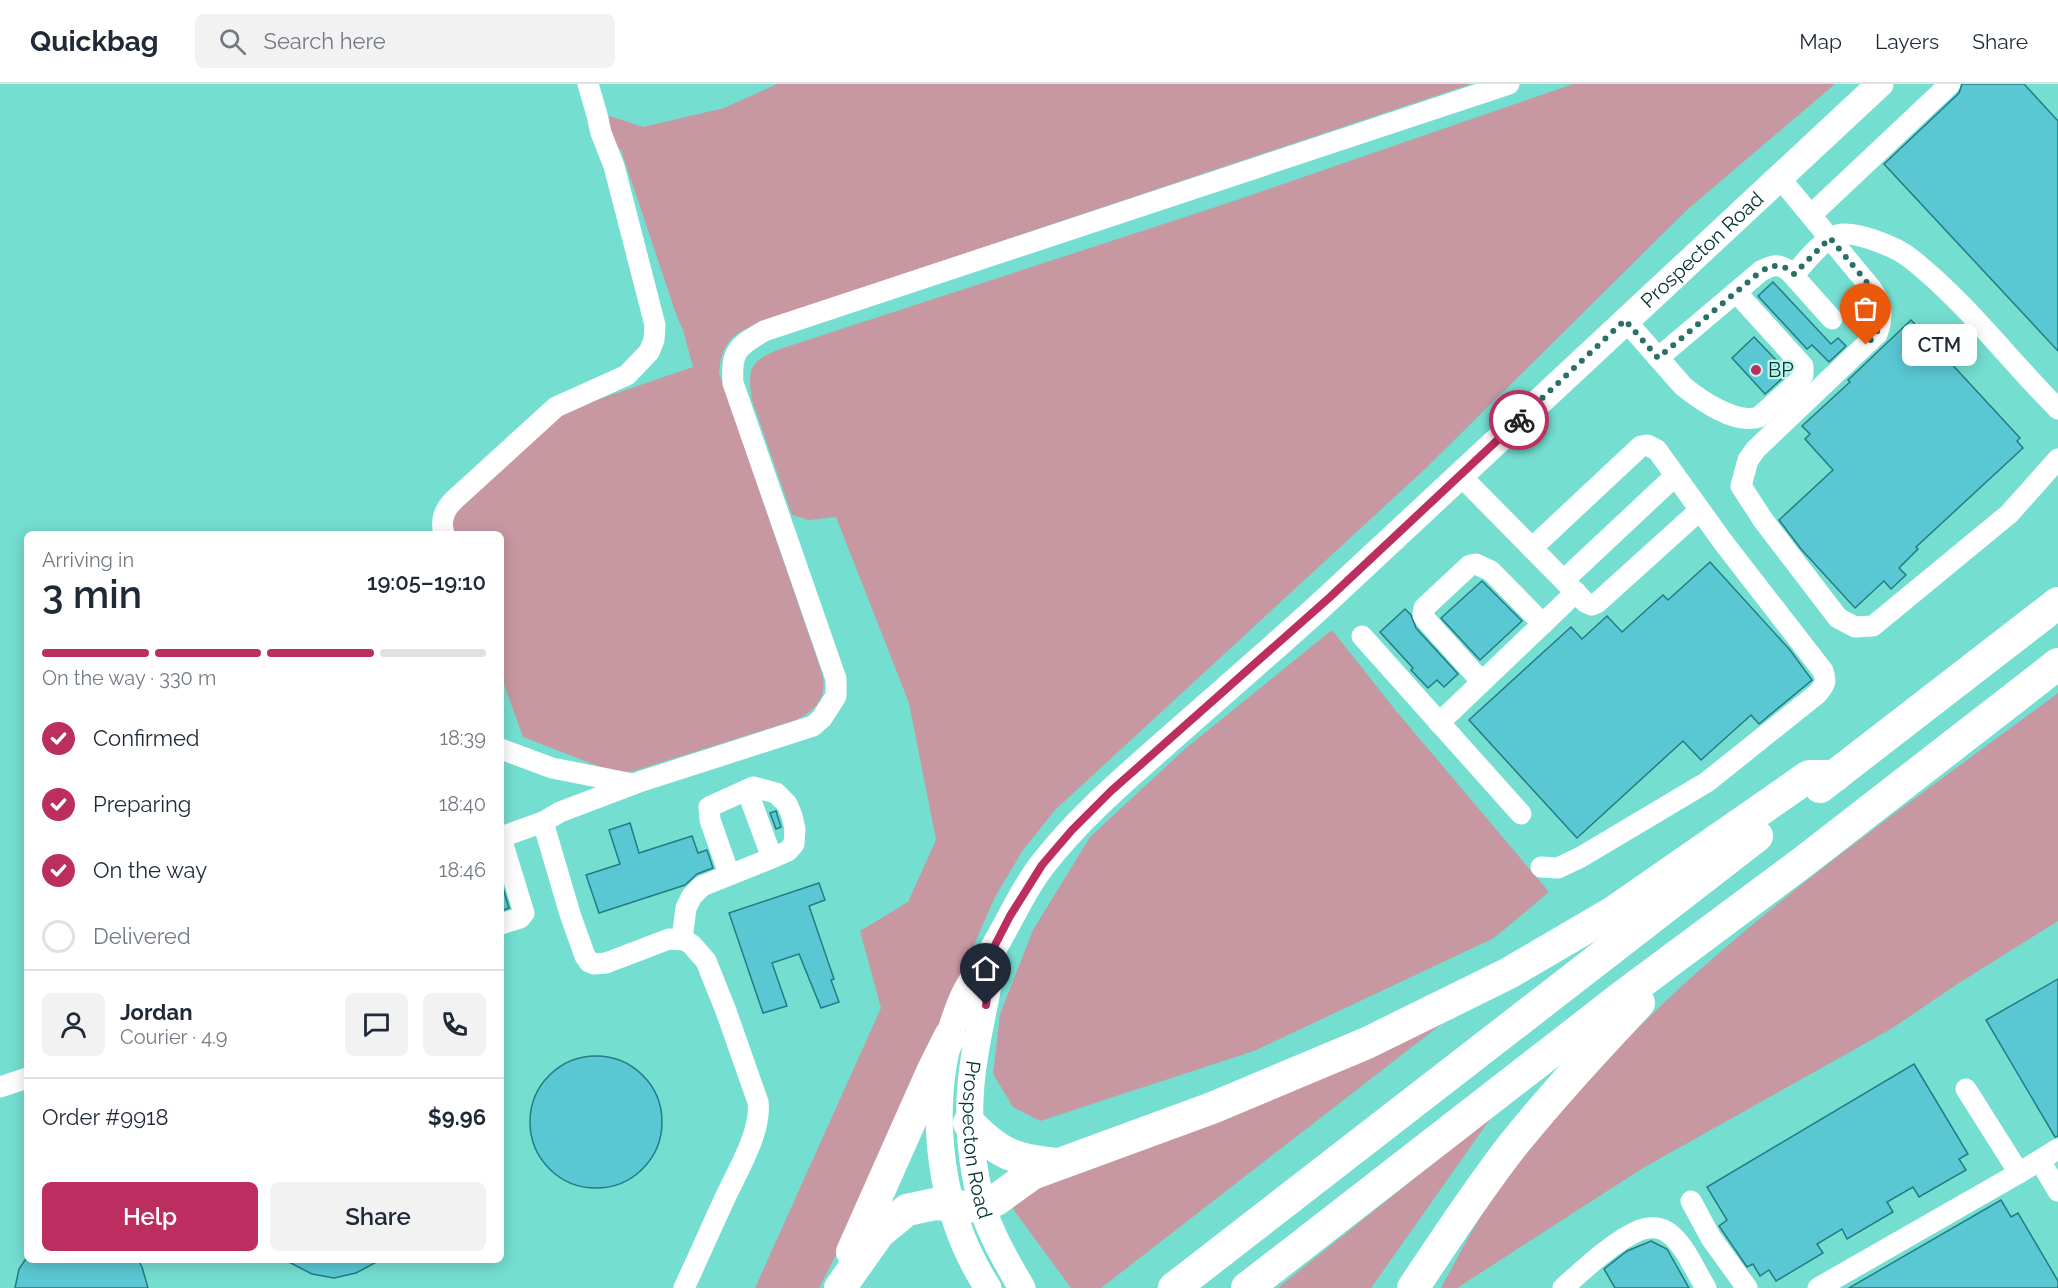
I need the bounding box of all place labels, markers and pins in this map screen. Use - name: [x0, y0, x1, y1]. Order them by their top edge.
- pin: [1840, 283, 1891, 345]
- callout: CTM: [1902, 324, 1977, 366]
- place label: BP: [1768, 358, 1794, 382]
- marker: BP: [1749, 363, 1763, 377]
- pin: [960, 943, 1011, 1005]

